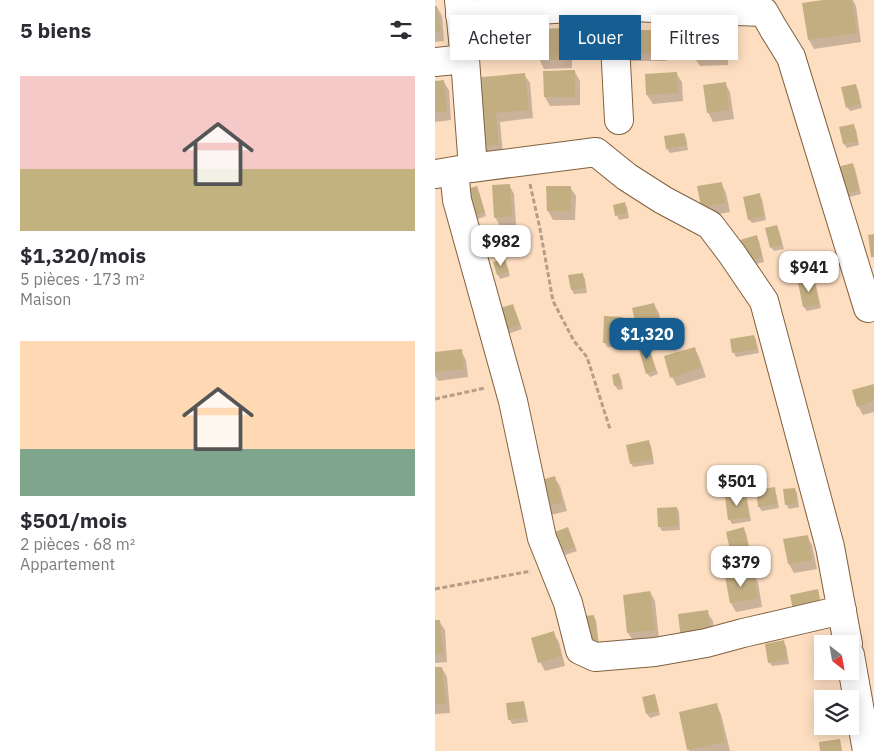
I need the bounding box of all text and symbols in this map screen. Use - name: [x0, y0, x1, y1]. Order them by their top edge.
- chip: Acheter: [450, 15, 549, 60]
- chip: Louer: [559, 15, 641, 60]
- chip: Filtres: [651, 15, 738, 60]
- text: 5 biens: [20, 16, 91, 44]
- icon: filters: [387, 16, 415, 44]
- icon: home: [173, 109, 263, 199]
- pin: $982: [471, 224, 531, 267]
- text: $982: [482, 231, 520, 251]
- text: $1,320/mois: [20, 241, 146, 269]
- pin: $941: [779, 250, 839, 293]
- text: $941: [790, 257, 828, 277]
- text: 5 pièces · 173 m²: [20, 269, 145, 289]
- text: Maison: [20, 289, 71, 309]
- pin: $1,320: [606, 318, 688, 360]
- text: $1,320: [621, 324, 673, 344]
- icon: home: [173, 374, 263, 464]
- pin: $501: [707, 464, 767, 507]
- text: $501: [718, 471, 756, 491]
- text: $501/mois: [20, 506, 127, 534]
- text: 2 pièces · 68 m²: [20, 534, 135, 554]
- pin: $379: [711, 546, 771, 588]
- text: $379: [722, 552, 760, 572]
- text: Appartement: [20, 554, 115, 574]
- north arrow: [814, 635, 859, 680]
- map controls: [814, 635, 859, 735]
- button: layers: [814, 690, 859, 735]

